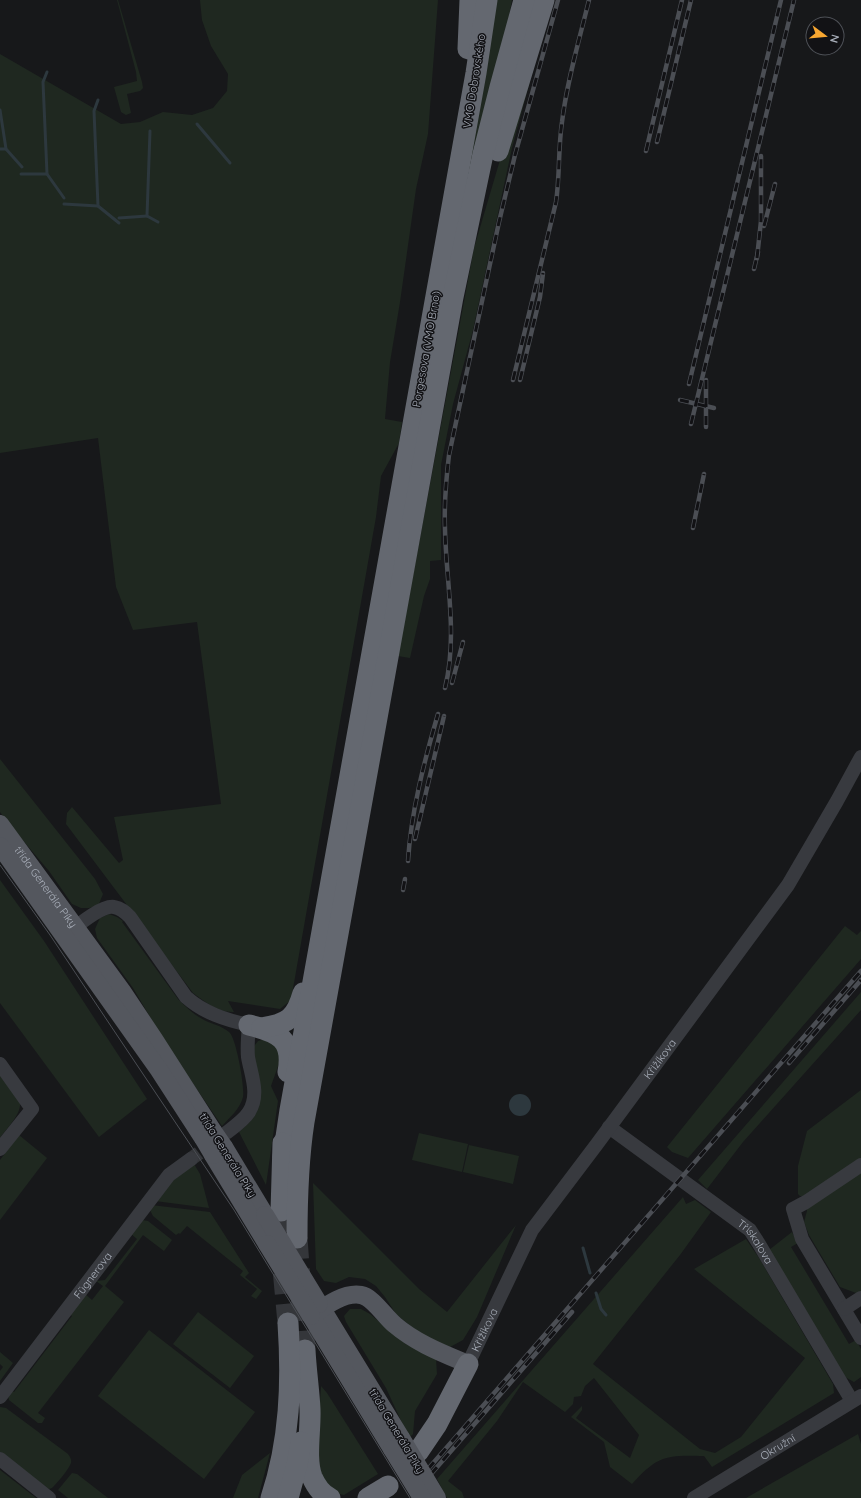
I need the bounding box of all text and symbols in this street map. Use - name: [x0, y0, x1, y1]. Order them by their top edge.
- north arrow: [805, 16, 845, 56]
- street label: VMO Dobrovského: [460, 32, 488, 129]
- text: N: [827, 33, 842, 45]
- street label: Porgesova (VMO Brno): [409, 290, 443, 408]
- street label: třída Generála Píky: [12, 844, 80, 930]
- street label: Křižíkova: [640, 1036, 679, 1082]
- street label: třída Generála Píky: [196, 1110, 260, 1200]
- street label: Třískalova: [735, 1216, 776, 1266]
- street label: Fügnerova: [71, 1249, 115, 1301]
- street label: Křižíkova: [468, 1306, 501, 1354]
- street label: třída Generála Píky: [366, 1386, 428, 1476]
- street label: Okružní: [757, 1430, 798, 1463]

